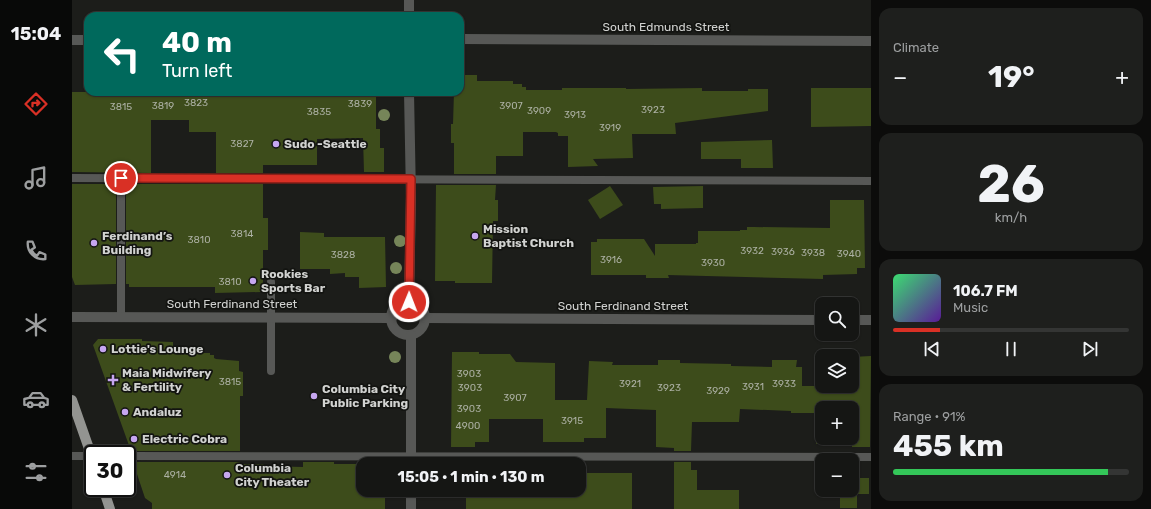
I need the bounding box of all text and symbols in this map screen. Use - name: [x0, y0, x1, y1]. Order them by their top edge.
- street label: South Edmunds Street: [603, 20, 730, 34]
- text: 15:04: [11, 23, 61, 45]
- text: 40 m: [162, 26, 232, 59]
- icon: left: [96, 28, 148, 80]
- text: Climate: [893, 40, 939, 55]
- text: 19°: [988, 59, 1035, 95]
- text: Turn left: [162, 60, 232, 82]
- text: −: [893, 64, 907, 91]
- text: +: [1115, 64, 1129, 91]
- icon: directions: [22, 90, 50, 118]
- house number: 3823: [184, 97, 208, 109]
- house number: 3839: [348, 98, 372, 110]
- house number: 3819: [152, 100, 174, 112]
- house number: 3907: [499, 100, 523, 112]
- house number: 3815: [110, 101, 132, 113]
- house number: 3923: [641, 104, 665, 116]
- house number: 3909: [527, 105, 551, 117]
- house number: 3835: [307, 106, 331, 118]
- house number: 3913: [564, 109, 586, 121]
- house number: 3919: [599, 122, 621, 134]
- place label: Sudo -Seattle: [284, 137, 367, 151]
- house number: 3827: [230, 138, 254, 150]
- marker: Sudo -Seattle: [271, 139, 281, 149]
- text: 26: [977, 153, 1045, 215]
- pin: [104, 161, 138, 195]
- icon: music: [22, 164, 50, 192]
- icon: arrive: [110, 167, 132, 189]
- text: km/h: [995, 210, 1027, 225]
- place label: Mission Baptist Church: [483, 222, 574, 250]
- house number: 3814: [231, 228, 253, 240]
- place label: Ferdinand’s Building: [102, 229, 173, 257]
- marker: Mission Baptist Church: [470, 231, 480, 241]
- house number: 3810: [188, 234, 211, 246]
- icon: phone: [22, 237, 50, 265]
- marker: Ferdinand’s Building: [89, 238, 99, 248]
- house number: 3932: [740, 245, 764, 257]
- house number: 3936: [771, 246, 795, 258]
- house number: 3938: [801, 247, 825, 259]
- house number: 3940: [837, 248, 861, 260]
- house number: 3828: [331, 249, 355, 261]
- house number: 3916: [600, 254, 622, 266]
- house number: 3930: [701, 257, 725, 269]
- place label: Rookies Sports Bar: [261, 267, 326, 295]
- house number: 3810: [219, 276, 242, 288]
- marker: Rookies Sports Bar: [248, 276, 258, 286]
- position arrow: [388, 281, 430, 323]
- text: 106.7 FM: [953, 282, 1018, 300]
- street label: South Ferdinand Street: [167, 297, 298, 311]
- map controls: [815, 297, 859, 497]
- button: search: [815, 297, 859, 341]
- street label: South Ferdinand Street: [558, 299, 689, 313]
- text: Music: [953, 300, 988, 315]
- icon: climate: [22, 311, 50, 339]
- icon: previous: [921, 338, 943, 360]
- icon: pause: [1000, 338, 1022, 360]
- icon: next: [1079, 338, 1101, 360]
- place label: Lottie's Lounge: [111, 342, 203, 356]
- marker: Lottie's Lounge: [98, 344, 108, 354]
- button: layers: [815, 349, 859, 393]
- place label: Maia Midwifery & Fertility: [122, 366, 212, 394]
- house number: 3903: [457, 368, 481, 380]
- marker: Maia Midwifery & Fertility: [107, 374, 119, 386]
- house number: 3815: [219, 376, 241, 388]
- house number: 3921: [619, 378, 641, 390]
- house number: 3933: [772, 378, 796, 390]
- house number: 3931: [742, 381, 764, 393]
- place label: Columbia City Public Parking: [322, 382, 408, 410]
- house number: 3903: [458, 382, 482, 394]
- house number: 3923: [657, 382, 681, 394]
- icon: car: [22, 385, 50, 413]
- house number: 3929: [706, 385, 730, 397]
- marker: Columbia City Public Parking: [309, 391, 319, 401]
- house number: 3907: [503, 392, 527, 404]
- button: +: [815, 401, 859, 445]
- house number: 3903: [457, 403, 481, 415]
- place label: Andaluz: [133, 405, 182, 419]
- marker: Andaluz: [120, 407, 130, 417]
- text: Range · 91%: [893, 409, 965, 424]
- house number: 3915: [561, 415, 583, 427]
- house number: 4900: [456, 420, 480, 432]
- text: 455 km: [893, 428, 1004, 464]
- place label: Electric Cobra: [142, 432, 227, 446]
- marker: Electric Cobra: [129, 434, 139, 444]
- speed limit sign: 30: [84, 445, 136, 497]
- button: −: [815, 453, 859, 497]
- icon: filters: [22, 458, 50, 486]
- place label: Columbia City Theater: [235, 461, 310, 489]
- text: 15:05 · 1 min · 130 m: [398, 468, 544, 486]
- house number: 4914: [164, 469, 186, 481]
- marker: Columbia City Theater: [222, 470, 232, 480]

